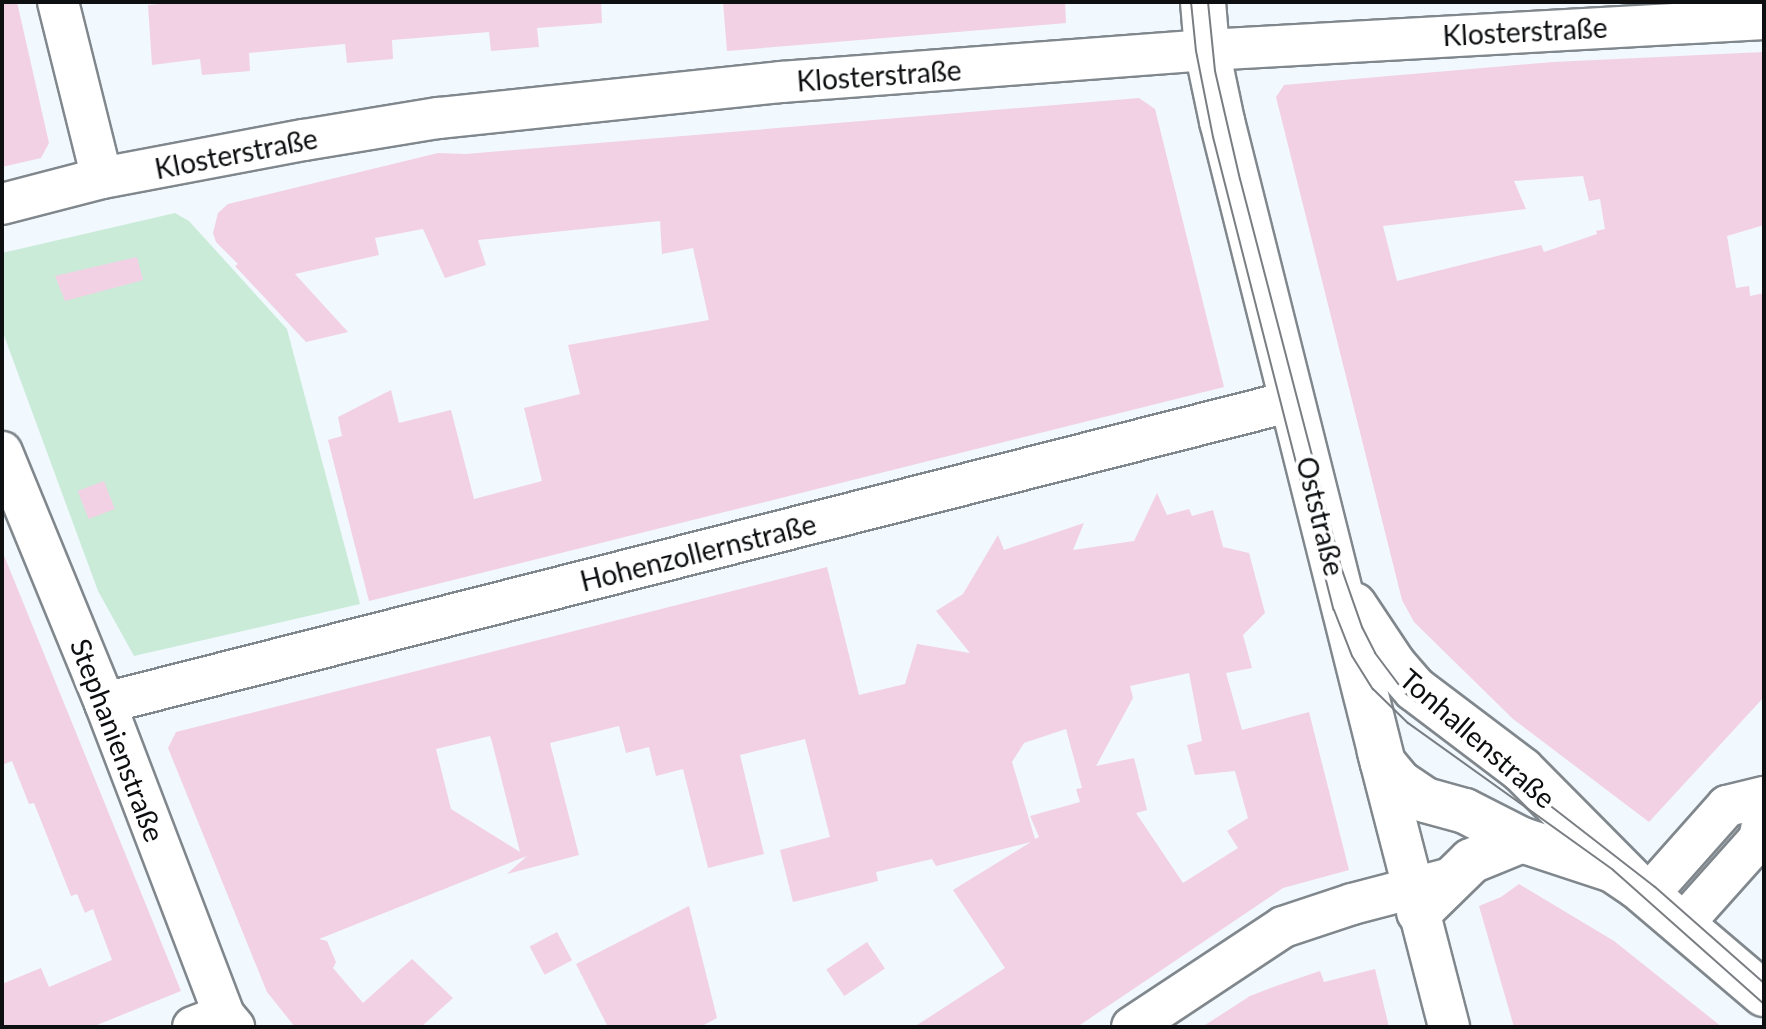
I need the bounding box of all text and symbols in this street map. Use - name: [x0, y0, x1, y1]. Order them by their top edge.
- street label: Klosterstraße: [1442, 10, 1608, 52]
- street label: Klosterstraße: [795, 52, 963, 98]
- street label: Klosterstraße: [152, 121, 320, 185]
- street label: Oststraße: [1290, 453, 1352, 579]
- street label: Hohenzollernstraße: [577, 506, 819, 598]
- street label: Stephanienstraße: [64, 634, 172, 846]
- street label: Tonhallenstraße: [1393, 661, 1563, 815]

